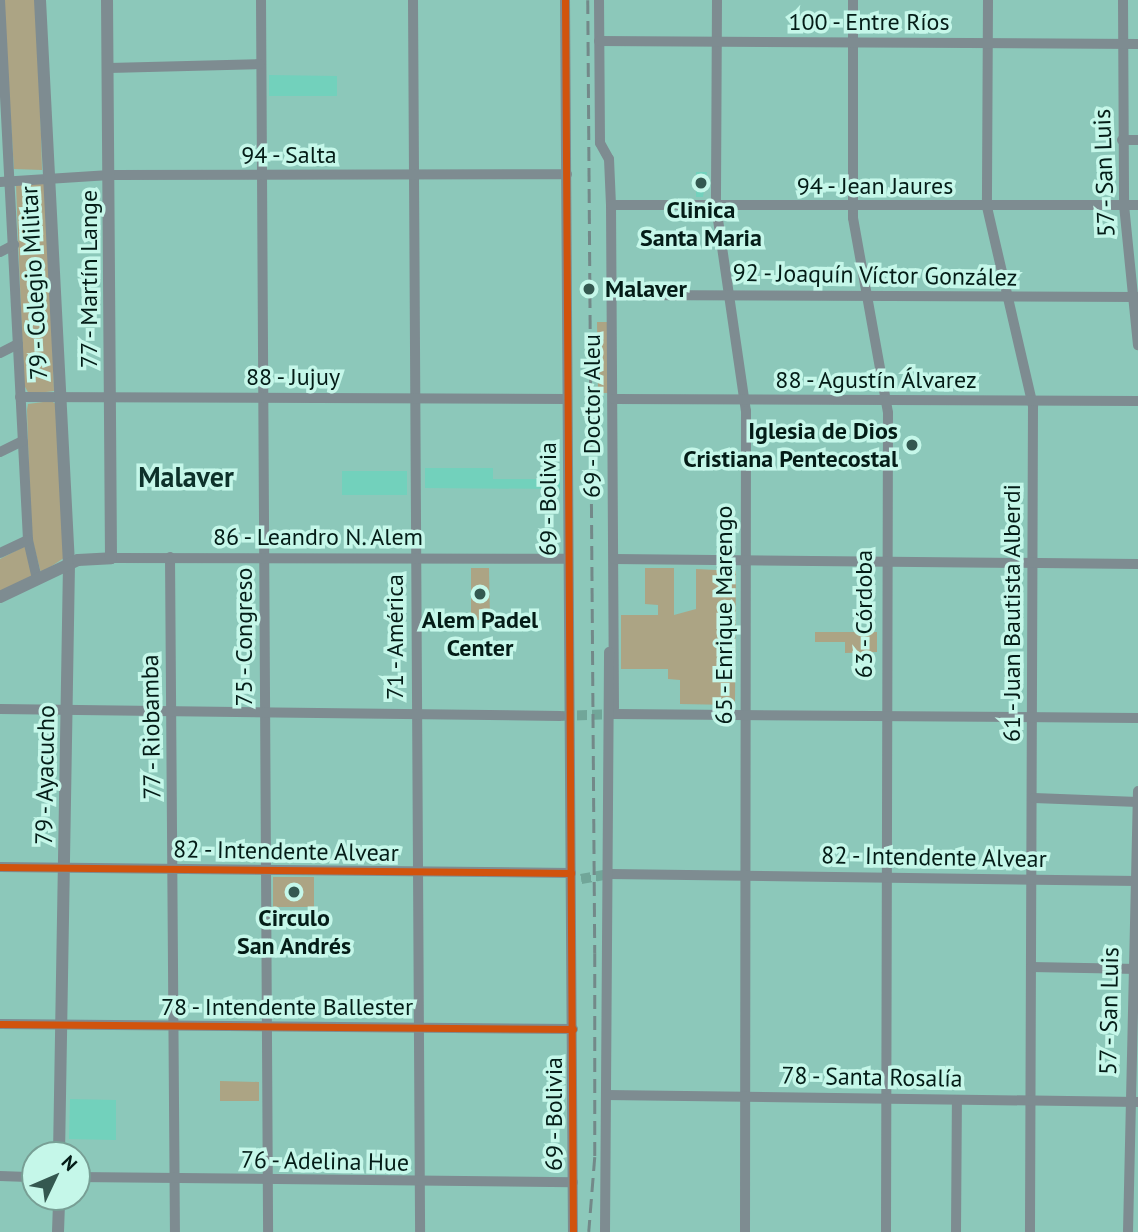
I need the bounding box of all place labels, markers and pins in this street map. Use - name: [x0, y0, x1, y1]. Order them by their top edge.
- marker: Clinica Santa Maria: [691, 173, 711, 193]
- place label: Clinica Santa Maria: [640, 196, 762, 252]
- place label: Malaver: [605, 275, 687, 303]
- marker: Malaver: [579, 279, 599, 299]
- place label: Iglesia de Dios Cristiana Pentecostal: [683, 417, 898, 473]
- marker: Iglesia de Dios Cristiana Pentecostal: [904, 437, 920, 453]
- marker: Alem Padel Center: [472, 586, 488, 602]
- place label: Alem Padel Center: [422, 606, 538, 662]
- marker: Circulo San Andrés: [286, 884, 302, 900]
- place label: Circulo San Andrés: [236, 904, 352, 960]

